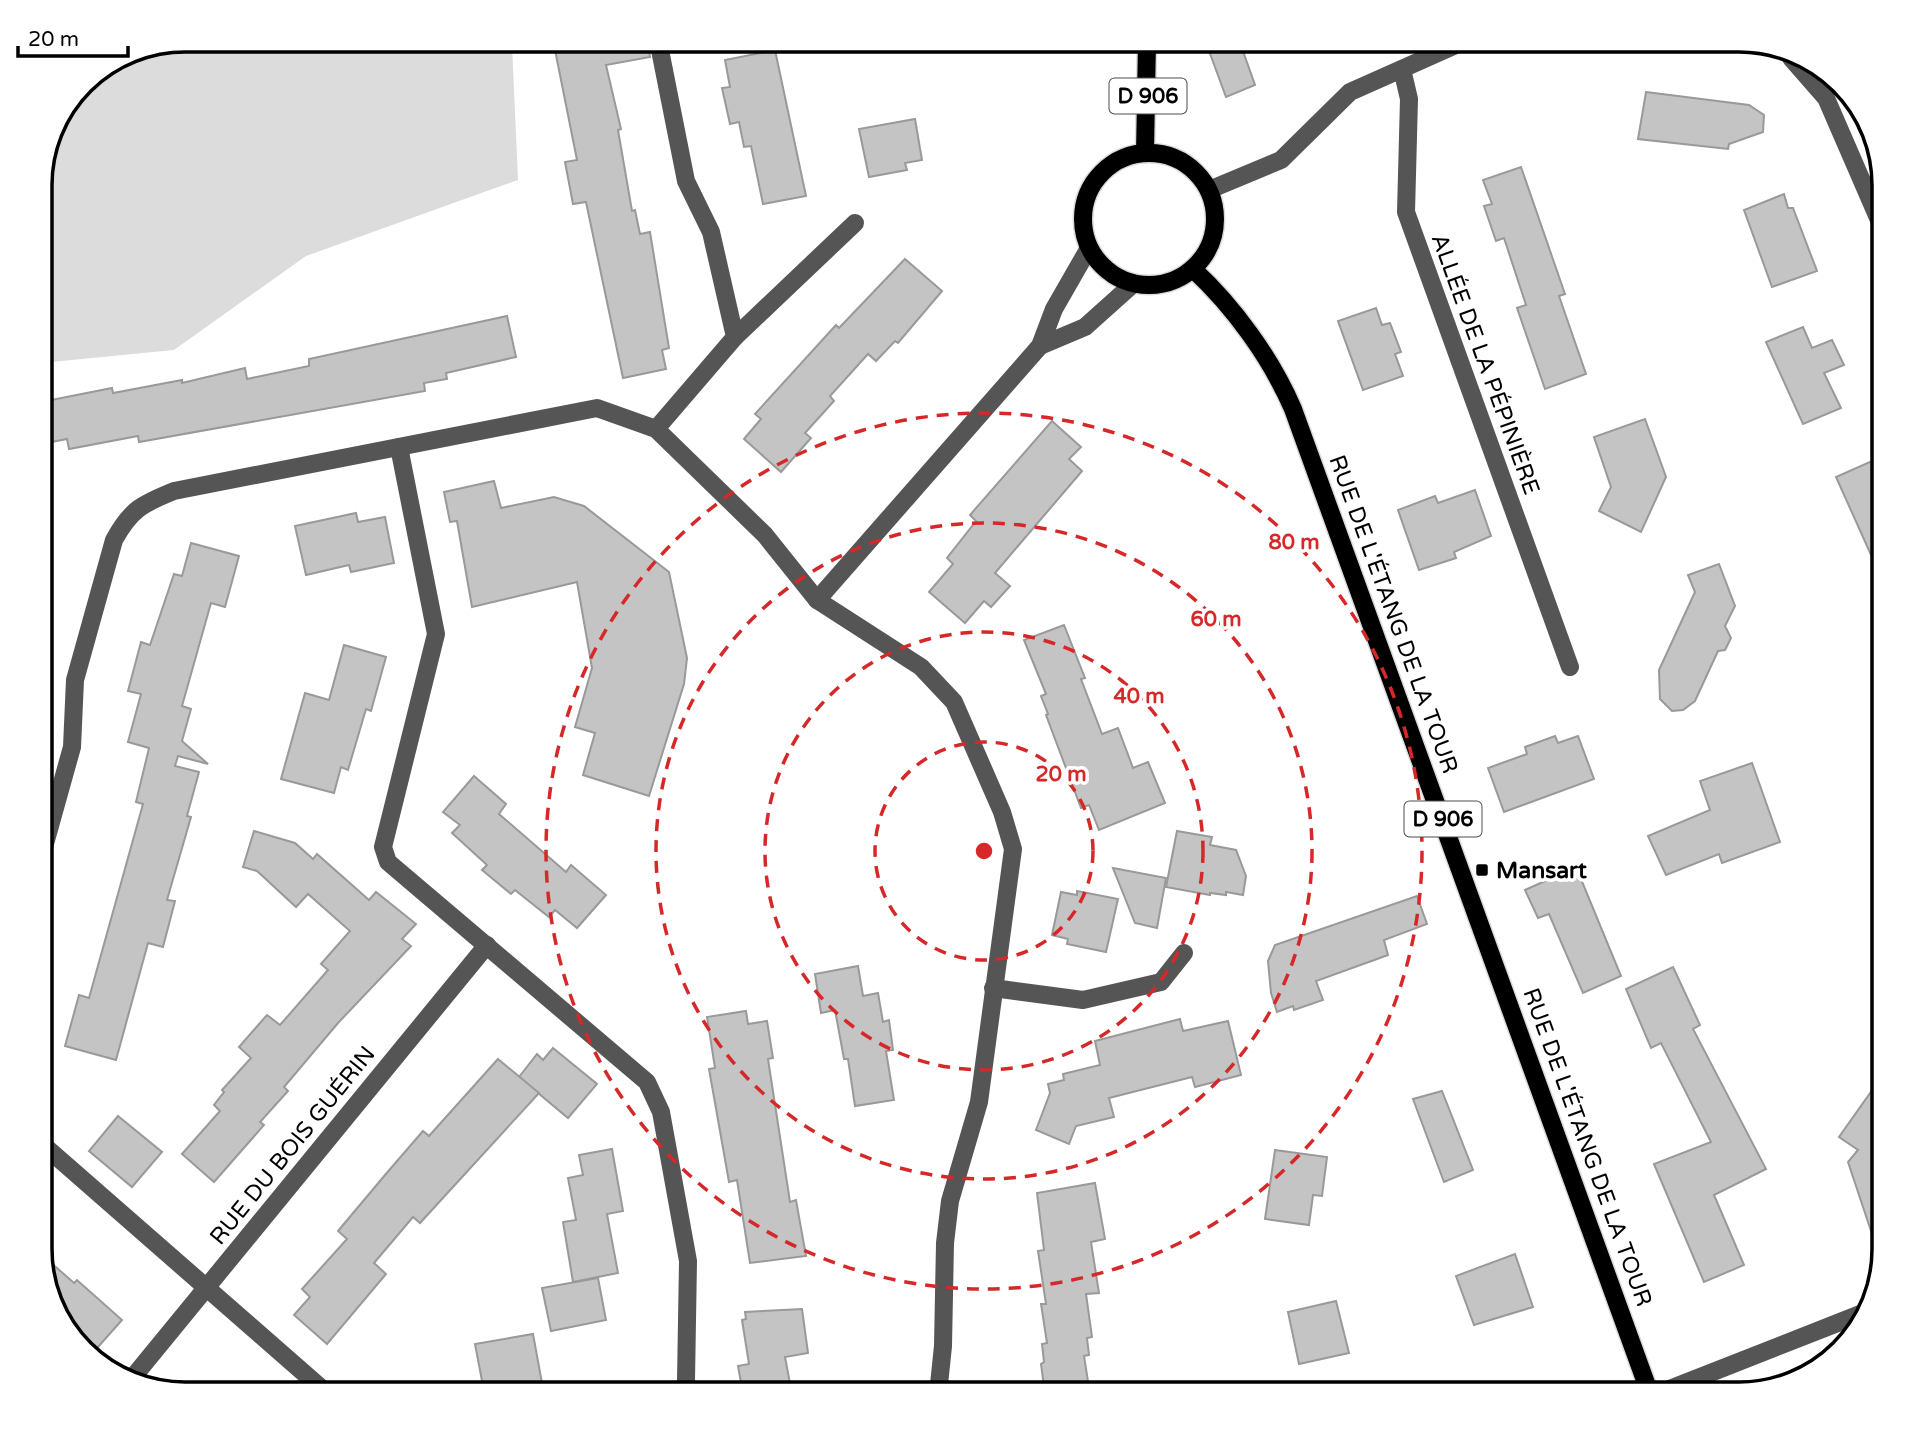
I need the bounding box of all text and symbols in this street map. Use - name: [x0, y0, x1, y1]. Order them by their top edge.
- scale bar: [18, 14, 128, 58]
- text: 20 m: [28, 27, 79, 52]
- road number: D 906: [1110, 78, 1186, 114]
- street label: ALLÉE DE LA PÉPINIÈRE: [1425, 230, 1545, 499]
- street label: RUE DE L'ÉTANG DE LA TOUR: [1322, 451, 1464, 777]
- text: 80 m: [1268, 530, 1320, 555]
- text: 60 m: [1190, 607, 1242, 632]
- text: 40 m: [1113, 684, 1165, 709]
- text: 20 m: [1035, 762, 1087, 787]
- road number: D 906: [1404, 802, 1482, 836]
- centre of rings: [972, 839, 996, 863]
- place label: Mansart: [1496, 857, 1587, 885]
- marker: Mansart: [1474, 862, 1490, 878]
- street label: RUE DE L'ÉTANG DE LA TOUR: [1516, 984, 1658, 1310]
- street label: RUE DU BOIS GUÉRIN: [204, 1041, 382, 1251]

